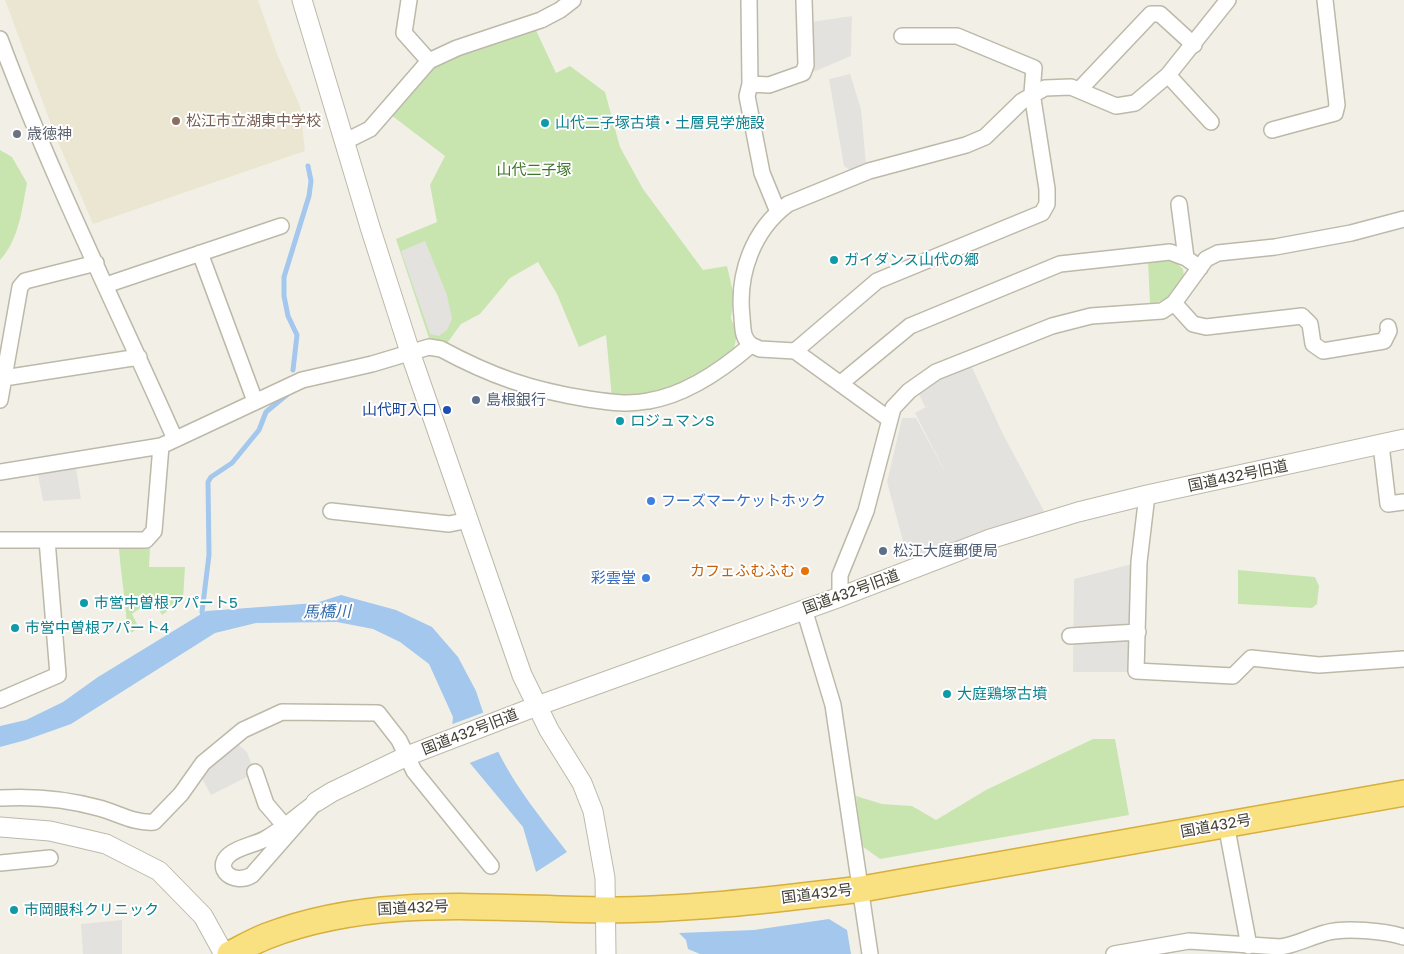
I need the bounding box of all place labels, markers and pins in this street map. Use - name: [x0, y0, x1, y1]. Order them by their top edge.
- place label: 松江市立湖東中学校: [186, 112, 321, 130]
- place label: 山代二子塚古墳・土層見学施設: [555, 114, 765, 132]
- marker: 松江市立湖東中学校: [170, 115, 182, 127]
- marker: 山代二子塚古墳・土層見学施設: [539, 117, 551, 129]
- place label: 歳徳神: [27, 125, 72, 143]
- marker: 歳徳神: [11, 128, 23, 140]
- place label: ガイダンス山代の郷: [844, 251, 979, 269]
- marker: ガイダンス山代の郷: [828, 254, 840, 266]
- place label: 島根銀行: [486, 391, 546, 409]
- marker: 島根銀行: [470, 394, 482, 406]
- place label: 山代町入口: [362, 401, 437, 419]
- marker: 山代町入口: [441, 404, 453, 416]
- place label: ロジュマンS: [630, 412, 715, 430]
- marker: ロジュマンS: [614, 415, 626, 427]
- place label: フーズマーケットホック: [661, 492, 826, 510]
- marker: フーズマーケットホック: [645, 495, 657, 507]
- place label: 松江大庭郵便局: [893, 542, 998, 560]
- marker: 松江大庭郵便局: [877, 545, 889, 557]
- place label: カフェふむふむ: [690, 562, 795, 580]
- marker: カフェふむふむ: [799, 565, 811, 577]
- place label: 彩雲堂: [591, 569, 636, 587]
- marker: 彩雲堂: [640, 572, 652, 584]
- place label: 市営中曽根アパート5: [94, 594, 238, 612]
- marker: 市営中曽根アパート5: [78, 597, 90, 609]
- place label: 市営中曽根アパート4: [25, 619, 169, 637]
- marker: 市営中曽根アパート4: [9, 622, 21, 634]
- place label: 大庭鶏塚古墳: [957, 685, 1047, 703]
- marker: 大庭鶏塚古墳: [941, 688, 953, 700]
- place label: 市岡眼科クリニック: [24, 901, 159, 919]
- marker: 市岡眼科クリニック: [8, 904, 20, 916]

